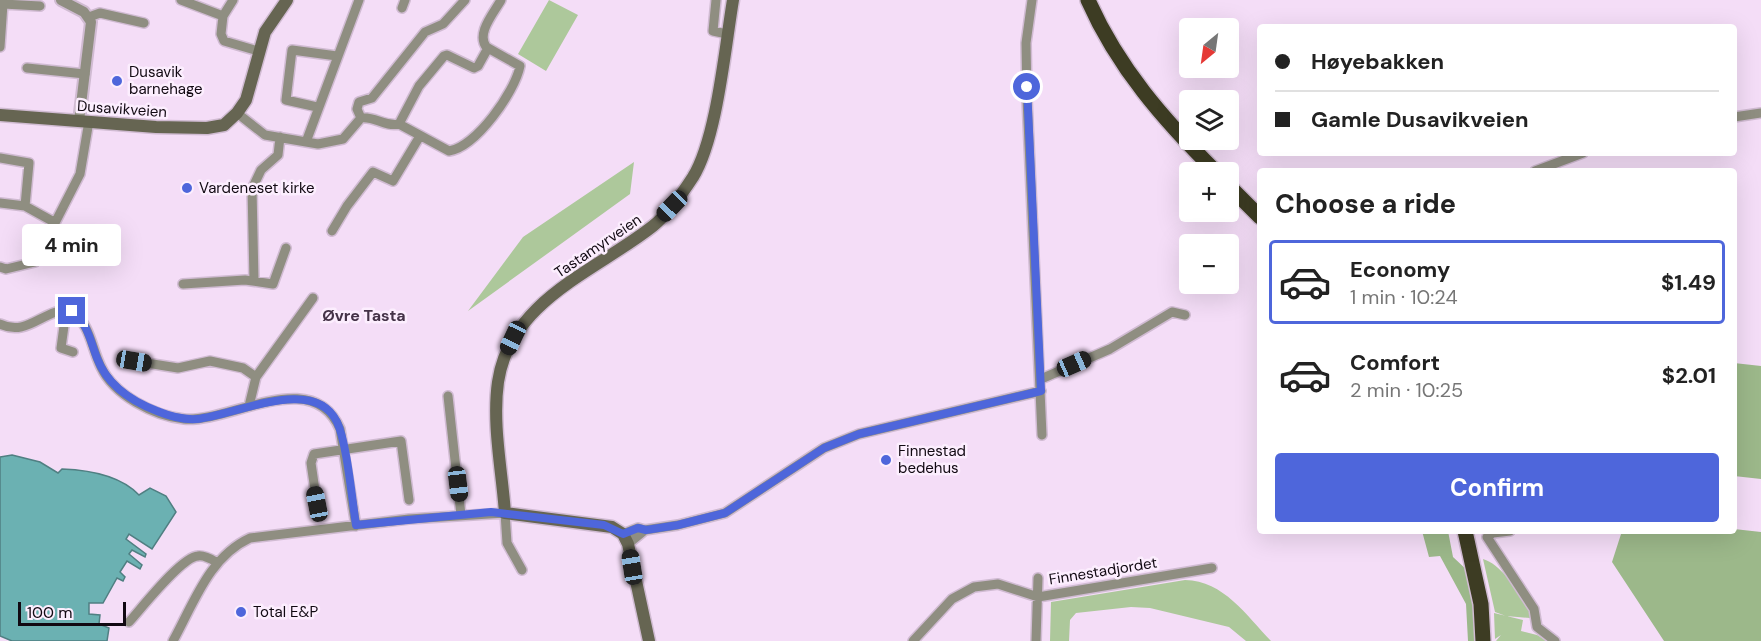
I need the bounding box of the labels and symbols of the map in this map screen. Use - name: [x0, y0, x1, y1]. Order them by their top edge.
- north arrow: [1179, 18, 1239, 78]
- place label: Dusavik barnehage: [129, 62, 203, 99]
- route start: [1013, 73, 1040, 100]
- marker: Dusavik barnehage: [110, 74, 124, 88]
- street label: Dusavikveien: [76, 96, 168, 122]
- place label: Vardeneset kirke: [199, 178, 315, 198]
- marker: Vardeneset kirke: [180, 181, 194, 195]
- car: [653, 187, 691, 225]
- street label: Tastamyrveien: [551, 210, 645, 282]
- callout: 4 min: [22, 224, 122, 266]
- route end: [58, 297, 85, 324]
- district label: Øvre Tasta: [322, 305, 406, 326]
- car: [497, 318, 529, 358]
- car: [1054, 348, 1094, 380]
- car: [115, 349, 153, 373]
- place label: Finnestad bedehus: [898, 441, 966, 478]
- marker: Finnestad bedehus: [879, 453, 893, 467]
- car: [447, 465, 469, 503]
- car: [305, 485, 329, 523]
- car: [620, 548, 644, 586]
- street label: Finnestadjordet: [1047, 553, 1159, 589]
- scale bar: [18, 599, 126, 626]
- place label: Total E&P: [253, 602, 319, 622]
- marker: Total E&P: [234, 605, 248, 619]

